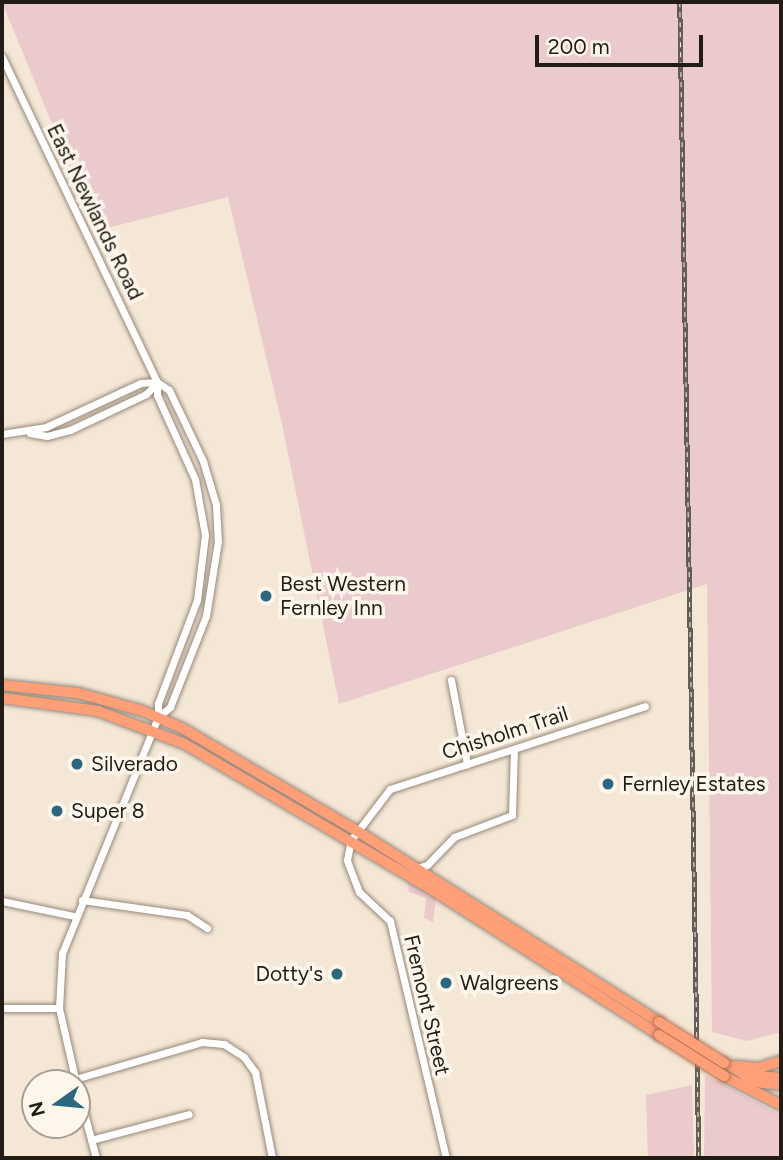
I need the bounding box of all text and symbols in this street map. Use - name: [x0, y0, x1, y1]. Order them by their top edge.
- scale bar: [538, 21, 706, 65]
- text: 200 m: [548, 34, 610, 59]
- street label: East Newlands Road: [41, 120, 149, 304]
- place label: Best Western Fernley Inn: [280, 571, 406, 621]
- marker: Best Western Fernley Inn: [258, 588, 274, 604]
- street label: Chisholm Trail: [439, 701, 571, 765]
- place label: Silverado: [91, 751, 178, 777]
- marker: Silverado: [69, 756, 85, 772]
- place label: Fernley Estates: [622, 771, 766, 797]
- marker: Fernley Estates: [600, 776, 616, 792]
- place label: Super 8: [71, 798, 145, 824]
- marker: Super 8: [49, 803, 65, 819]
- street label: Fremont Street: [399, 932, 455, 1078]
- place label: Dotty's: [255, 961, 323, 987]
- marker: Dotty's: [329, 966, 345, 982]
- place label: Walgreens: [460, 970, 558, 996]
- marker: Walgreens: [438, 975, 454, 991]
- north arrow: [21, 1069, 91, 1139]
- text: N: [24, 1099, 50, 1119]

